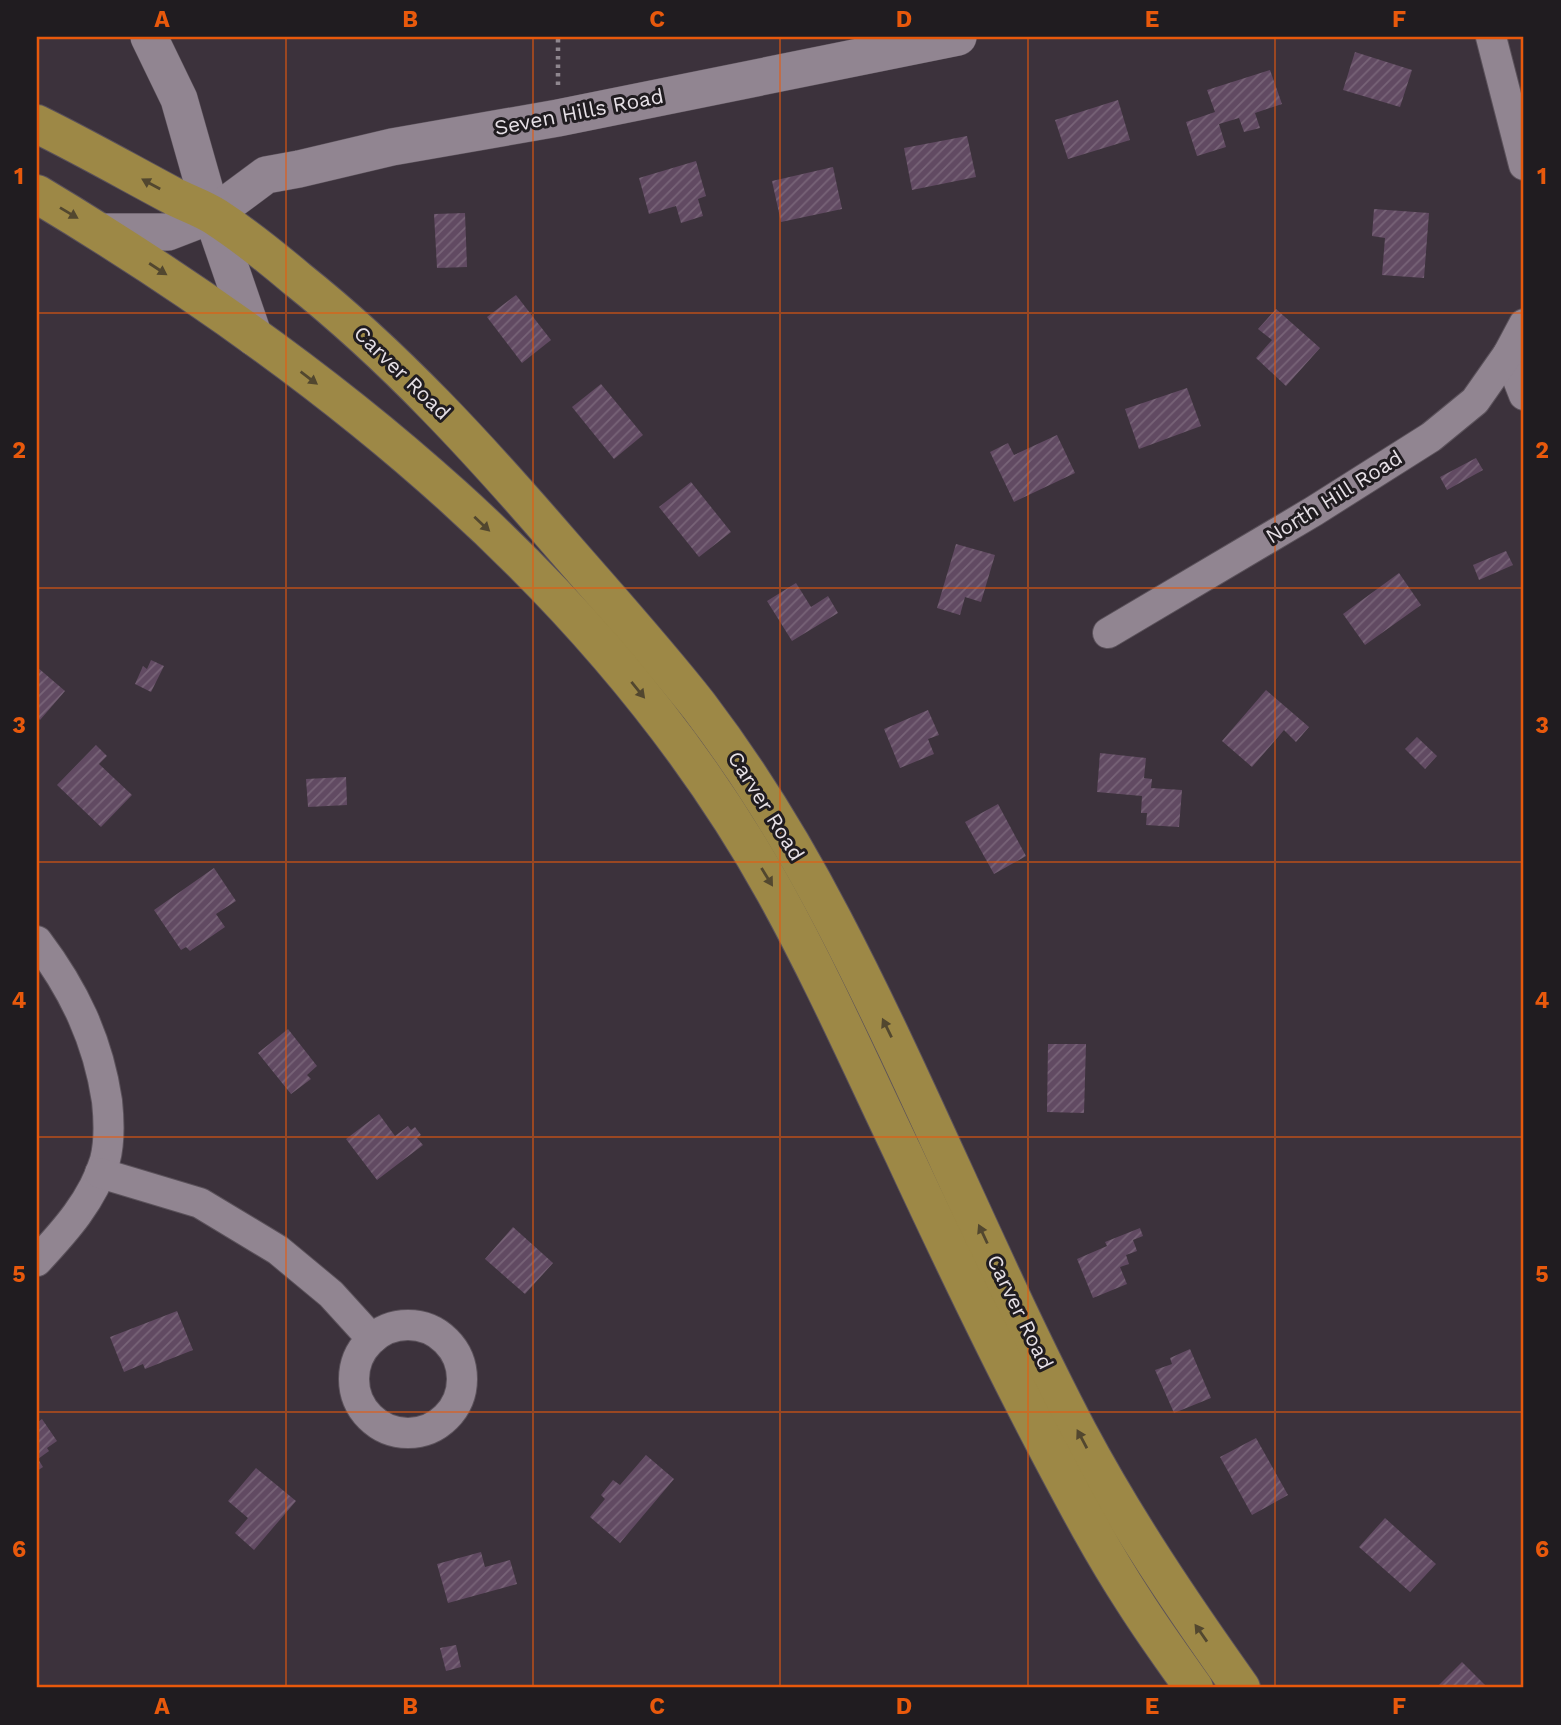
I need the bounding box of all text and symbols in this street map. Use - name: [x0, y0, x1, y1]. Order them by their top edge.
- text: A: [154, 6, 170, 33]
- text: B: [402, 6, 418, 33]
- text: C: [649, 6, 665, 33]
- text: D: [896, 6, 912, 33]
- text: E: [1145, 6, 1159, 33]
- text: F: [1392, 6, 1406, 33]
- street label: Seven Hills Road: [492, 83, 666, 140]
- text: 1: [14, 163, 24, 190]
- text: 1: [1537, 163, 1547, 190]
- one-way arrow: [142, 178, 161, 190]
- one-way arrow: [59, 207, 78, 219]
- one-way arrow: [148, 263, 168, 276]
- street label: Carver Road: [349, 320, 456, 425]
- one-way arrow: [299, 370, 317, 385]
- text: 2: [12, 437, 26, 464]
- text: 2: [1535, 437, 1549, 464]
- street label: North Hill Road: [1261, 445, 1407, 549]
- one-way arrow: [473, 516, 490, 532]
- one-way arrow: [630, 682, 645, 699]
- text: 3: [12, 712, 26, 739]
- text: 3: [1535, 712, 1549, 739]
- street label: Carver Road: [723, 746, 810, 865]
- one-way arrow: [760, 868, 773, 887]
- text: 4: [12, 987, 27, 1014]
- text: 4: [1535, 987, 1550, 1014]
- one-way arrow: [881, 1018, 893, 1038]
- one-way arrow: [977, 1224, 989, 1244]
- street label: Carver Road: [982, 1250, 1059, 1373]
- text: 5: [12, 1261, 26, 1288]
- text: 5: [1535, 1261, 1549, 1288]
- one-way arrow: [1077, 1429, 1088, 1449]
- text: 6: [12, 1536, 26, 1563]
- text: 6: [1535, 1536, 1549, 1563]
- one-way arrow: [1194, 1624, 1208, 1642]
- text: A: [154, 1693, 170, 1720]
- text: B: [402, 1693, 418, 1720]
- text: C: [649, 1693, 665, 1720]
- text: D: [896, 1693, 912, 1720]
- text: E: [1145, 1693, 1159, 1720]
- text: F: [1392, 1693, 1406, 1720]

